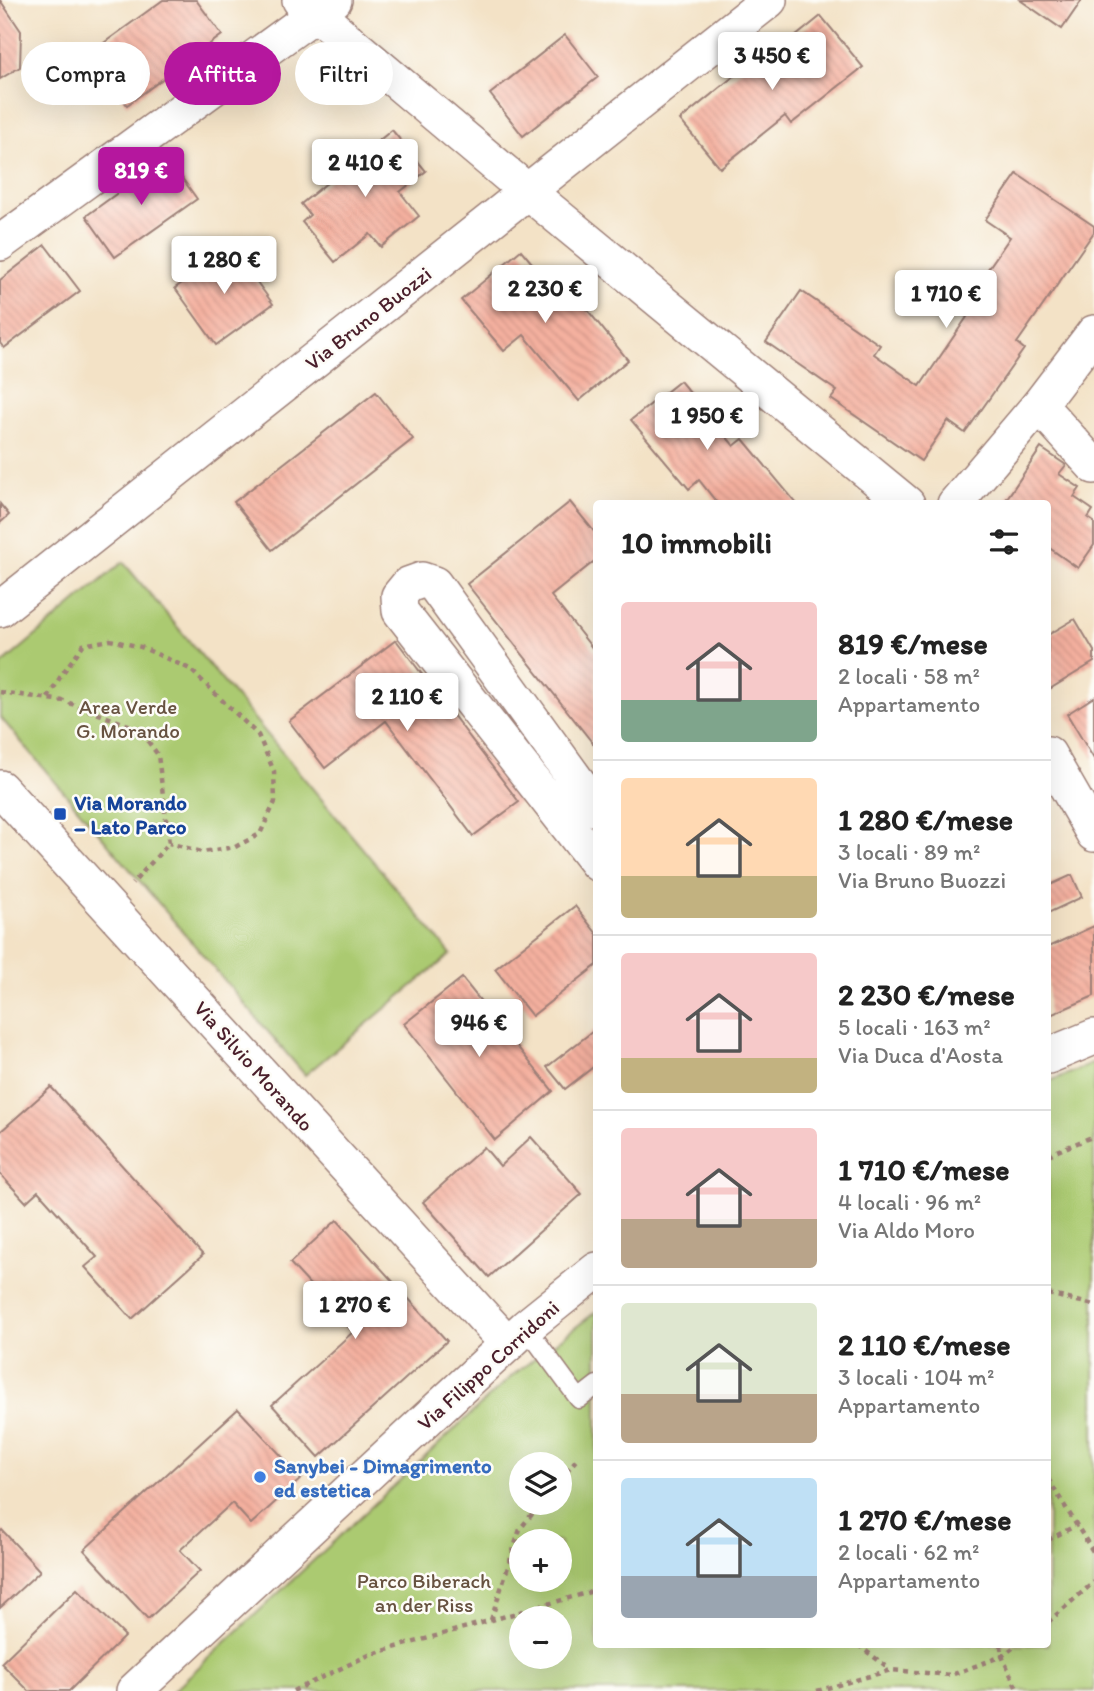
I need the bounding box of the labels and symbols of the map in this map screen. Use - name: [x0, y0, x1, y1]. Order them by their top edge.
- pin: 3 450 €: [707, 32, 837, 92]
- pin: 2 410 €: [300, 140, 430, 199]
- pin: 819 €: [92, 148, 190, 207]
- pin: 1 280 €: [159, 236, 289, 296]
- street label: Via Bruno Buozzi: [300, 261, 436, 375]
- pin: 2 230 €: [480, 266, 610, 325]
- pin: 1 710 €: [881, 270, 1011, 330]
- pin: 1 950 €: [642, 392, 772, 452]
- pin: 2 110 €: [342, 674, 472, 733]
- park label: Area Verde G. Morando: [76, 694, 180, 743]
- place label: Via Morando – Lato Parco: [74, 790, 187, 839]
- marker: Via Morando – Lato Parco: [52, 806, 68, 822]
- street label: Via Silvio Morando: [189, 996, 319, 1136]
- pin: 946 €: [430, 1000, 528, 1059]
- pin: 1 270 €: [290, 1282, 420, 1341]
- street label: Via Filippo Corridoni: [412, 1295, 564, 1435]
- place label: Sanybei - Dimagrimento ed estetica: [274, 1453, 492, 1502]
- marker: Sanybei - Dimagrimento ed estetica: [252, 1469, 268, 1485]
- park label: Parco Biberach an der Riss: [357, 1568, 491, 1617]

